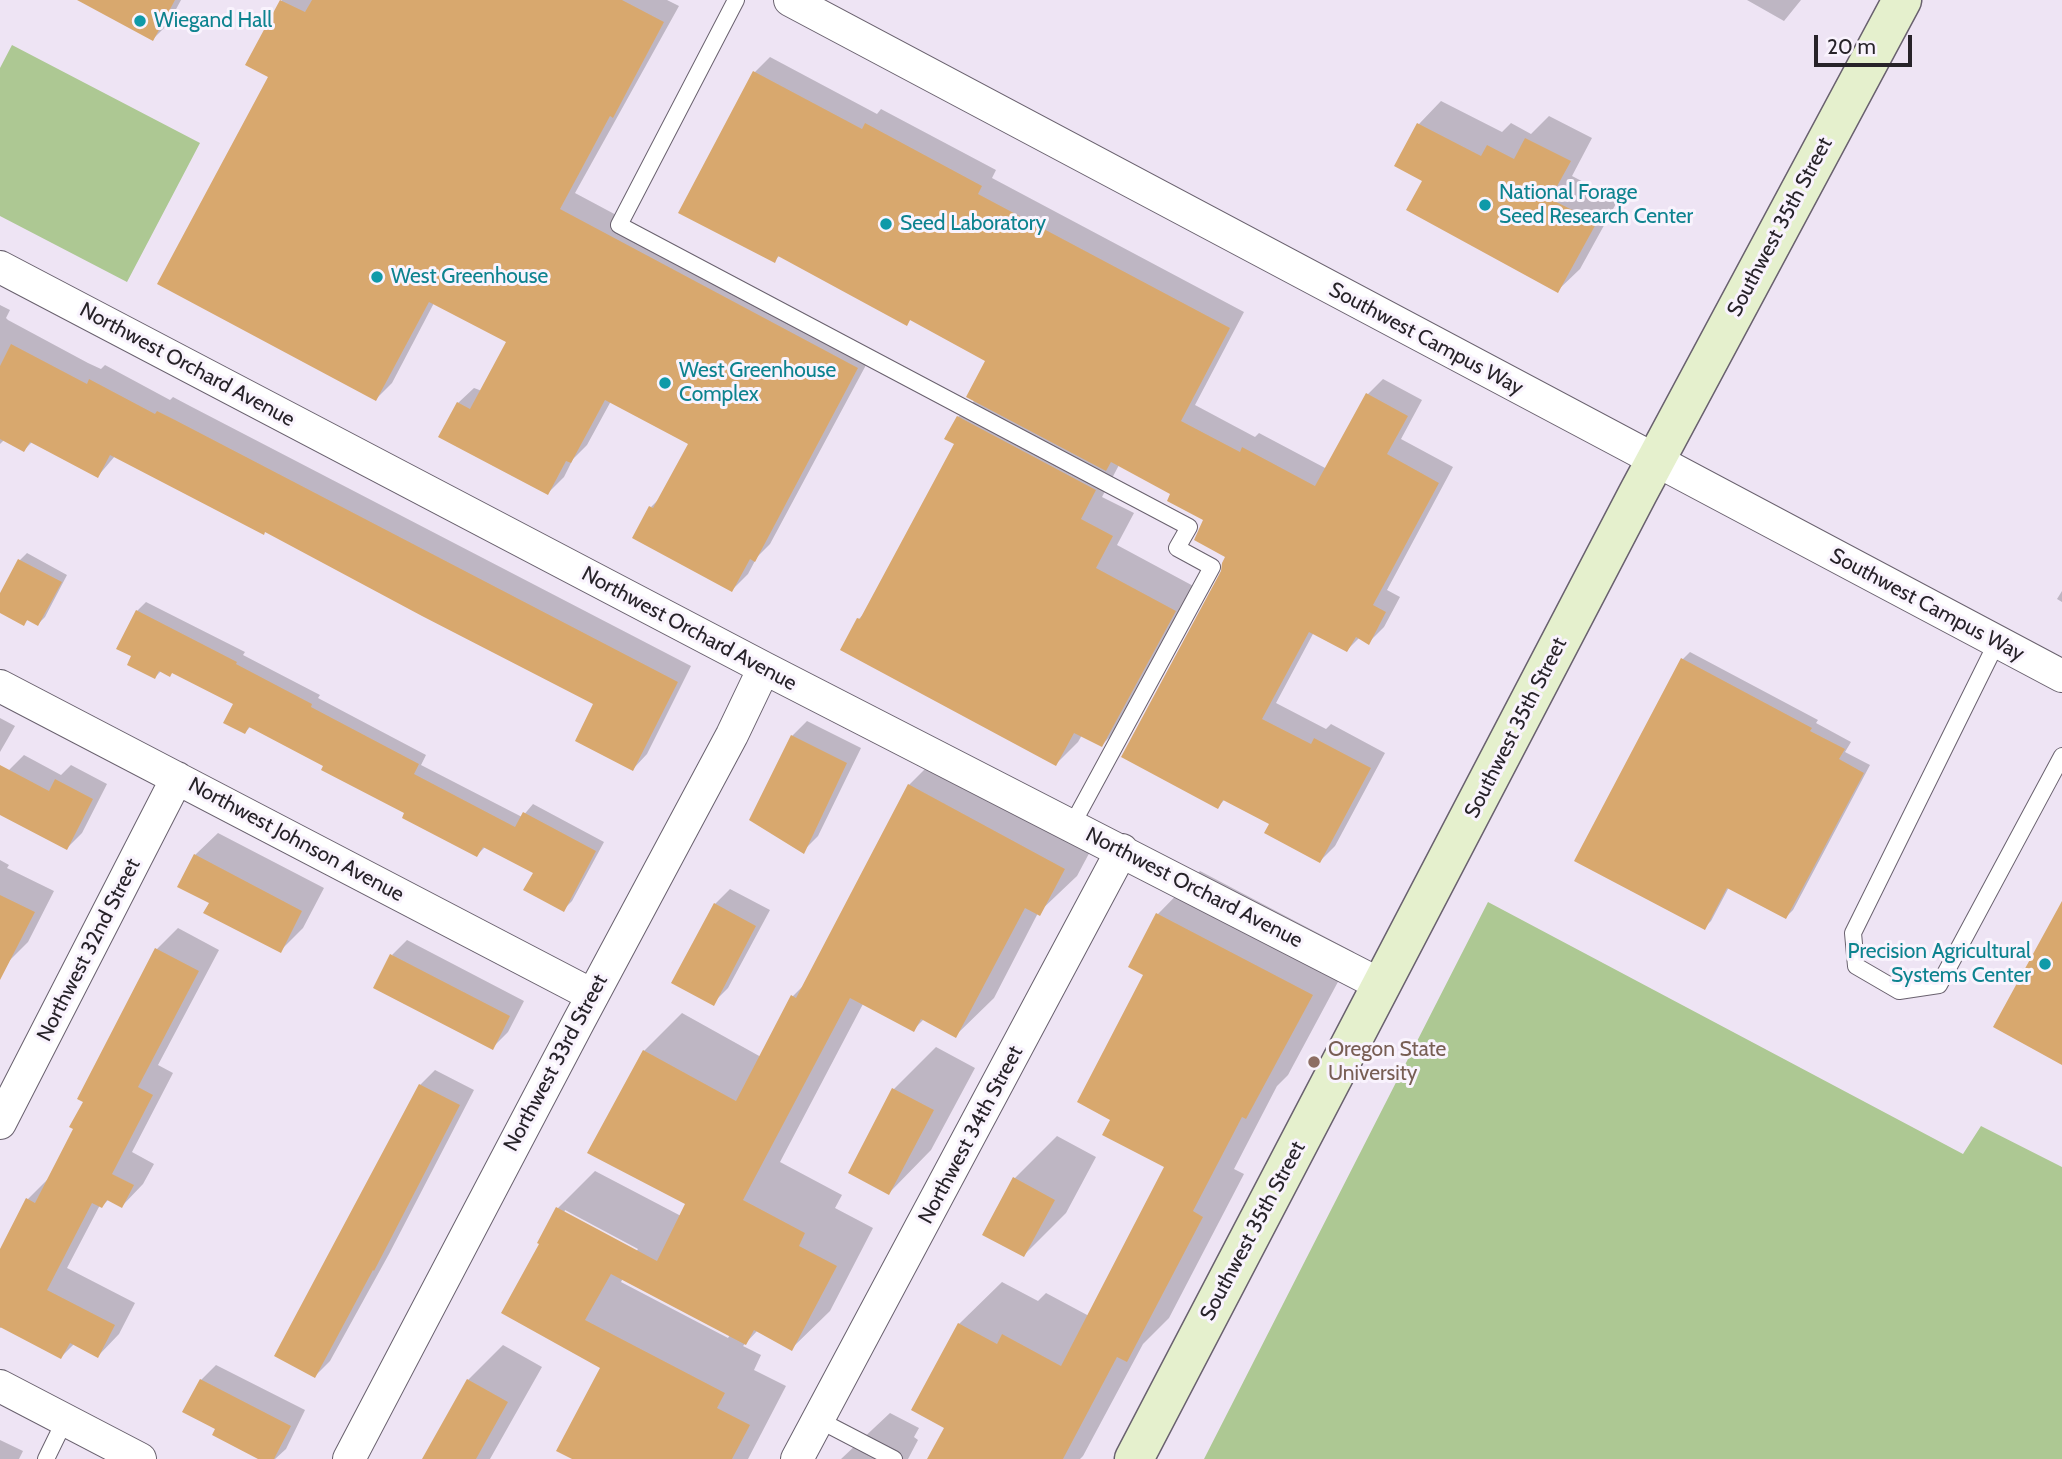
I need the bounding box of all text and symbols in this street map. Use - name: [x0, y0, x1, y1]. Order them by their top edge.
- place label: Wiegand Hall: [154, 8, 272, 34]
- marker: Wiegand Hall: [132, 13, 148, 29]
- scale bar: [1817, 21, 1915, 65]
- text: 20 m: [1827, 34, 1876, 59]
- street label: Southwest 35th Street: [1722, 133, 1838, 321]
- place label: National Forage Seed Research Center: [1499, 180, 1693, 230]
- marker: National Forage Seed Research Center: [1477, 197, 1493, 213]
- place label: Seed Laboratory: [900, 211, 1046, 237]
- marker: Seed Laboratory: [878, 216, 894, 232]
- place label: West Greenhouse: [391, 264, 548, 290]
- marker: West Greenhouse: [369, 269, 385, 285]
- street label: Southwest Campus Way: [1325, 277, 1527, 401]
- street label: Northwest Orchard Avenue: [75, 298, 299, 432]
- place label: West Greenhouse Complex: [679, 358, 836, 408]
- marker: West Greenhouse Complex: [657, 375, 673, 391]
- street label: Southwest Campus Way: [1826, 543, 2028, 667]
- street label: Northwest Orchard Avenue: [577, 562, 801, 696]
- street label: Southwest 35th Street: [1460, 633, 1572, 823]
- street label: Northwest Johnson Avenue: [184, 772, 408, 908]
- street label: Northwest Orchard Avenue: [1081, 822, 1307, 954]
- street label: Northwest 32nd Street: [32, 854, 146, 1046]
- place label: Precision Agricultural Systems Center: [1848, 939, 2031, 989]
- marker: Precision Agricultural Systems Center: [2037, 956, 2053, 972]
- street label: Northwest 33rd Street: [499, 970, 613, 1156]
- place label: Oregon State University: [1328, 1037, 1446, 1087]
- street label: Northwest 34th Street: [913, 1042, 1029, 1228]
- marker: Oregon State University: [1306, 1054, 1322, 1070]
- street label: Southwest 35th Street: [1195, 1137, 1311, 1325]

